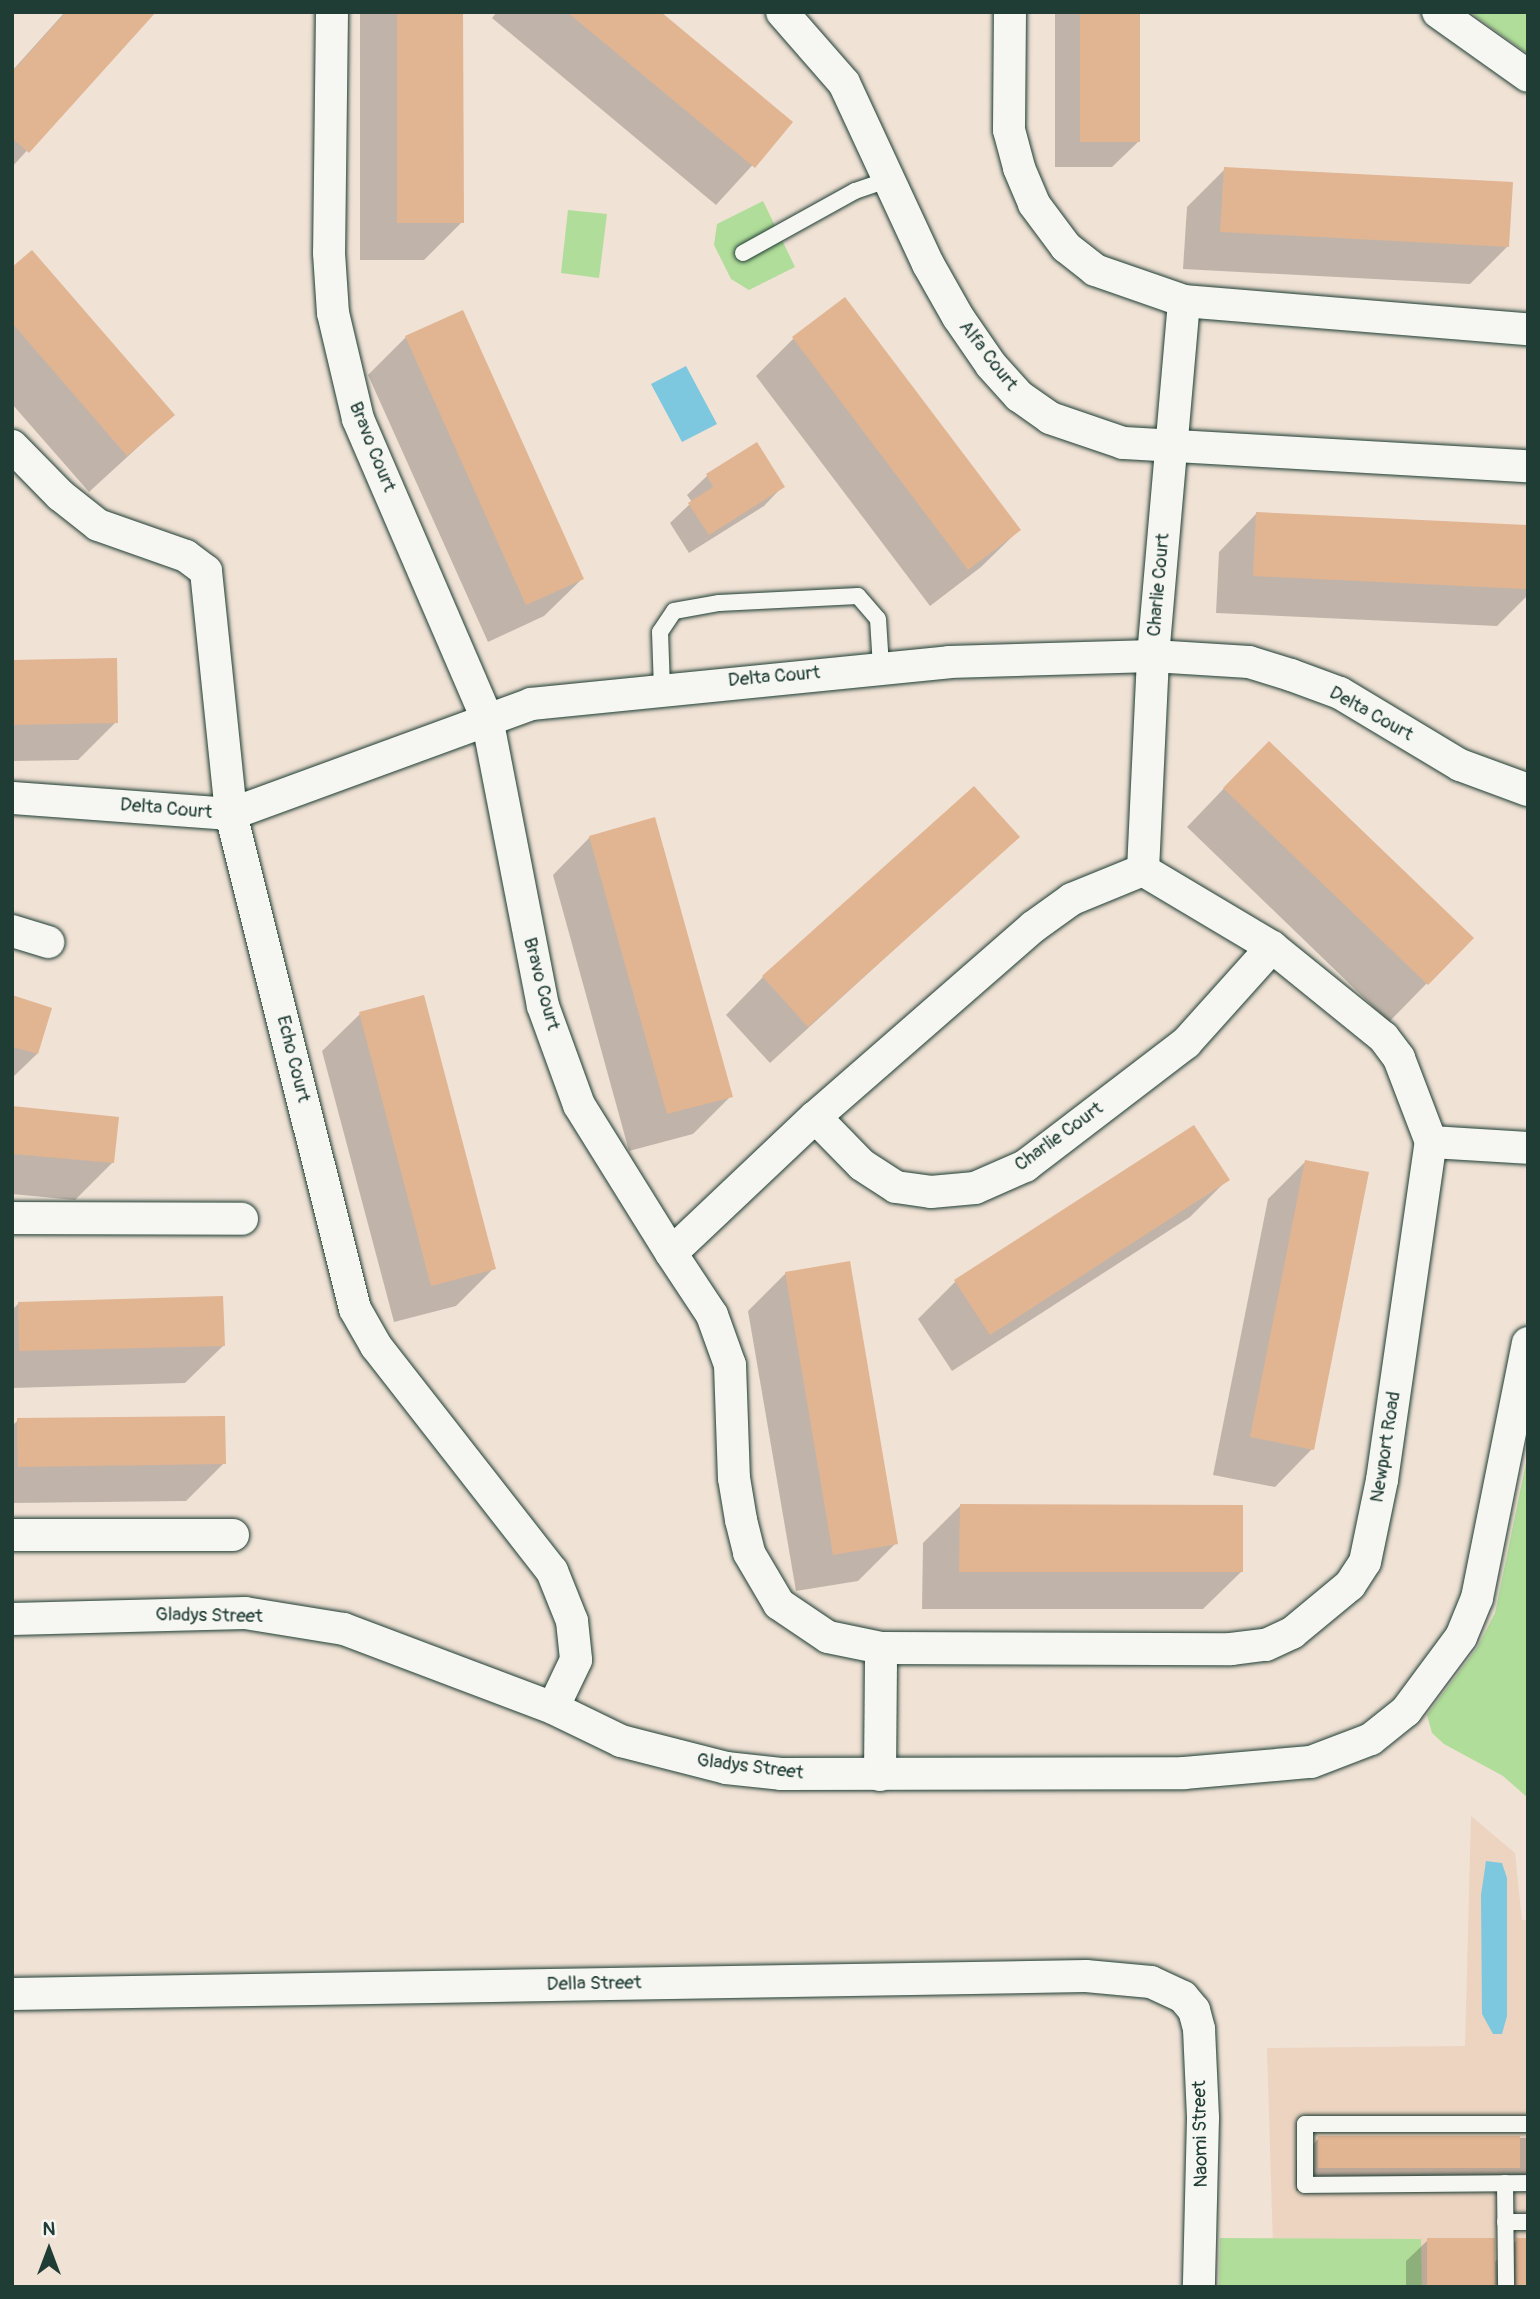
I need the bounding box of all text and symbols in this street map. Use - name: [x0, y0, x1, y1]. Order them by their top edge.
- street label: Alfa Court: [954, 316, 1022, 396]
- street label: Bravo Court: [344, 399, 400, 495]
- street label: Charlie Court: [1143, 532, 1175, 638]
- street label: Delta Court: [727, 662, 821, 692]
- street label: Delta Court: [1325, 682, 1417, 746]
- street label: Delta Court: [119, 794, 213, 824]
- street label: Bravo Court: [518, 935, 564, 1033]
- street label: Echo Court: [271, 1013, 315, 1105]
- street label: Charlie Court: [1010, 1097, 1108, 1177]
- street label: Newport Road: [1366, 1390, 1406, 1504]
- street label: Gladys Street: [155, 1604, 263, 1628]
- street label: Gladys Street: [695, 1749, 805, 1785]
- street label: Della Street: [546, 1972, 642, 1996]
- street label: Naomi Street: [1189, 2080, 1213, 2188]
- north arrow: [14, 2215, 84, 2285]
- text: N: [43, 2217, 55, 2241]

